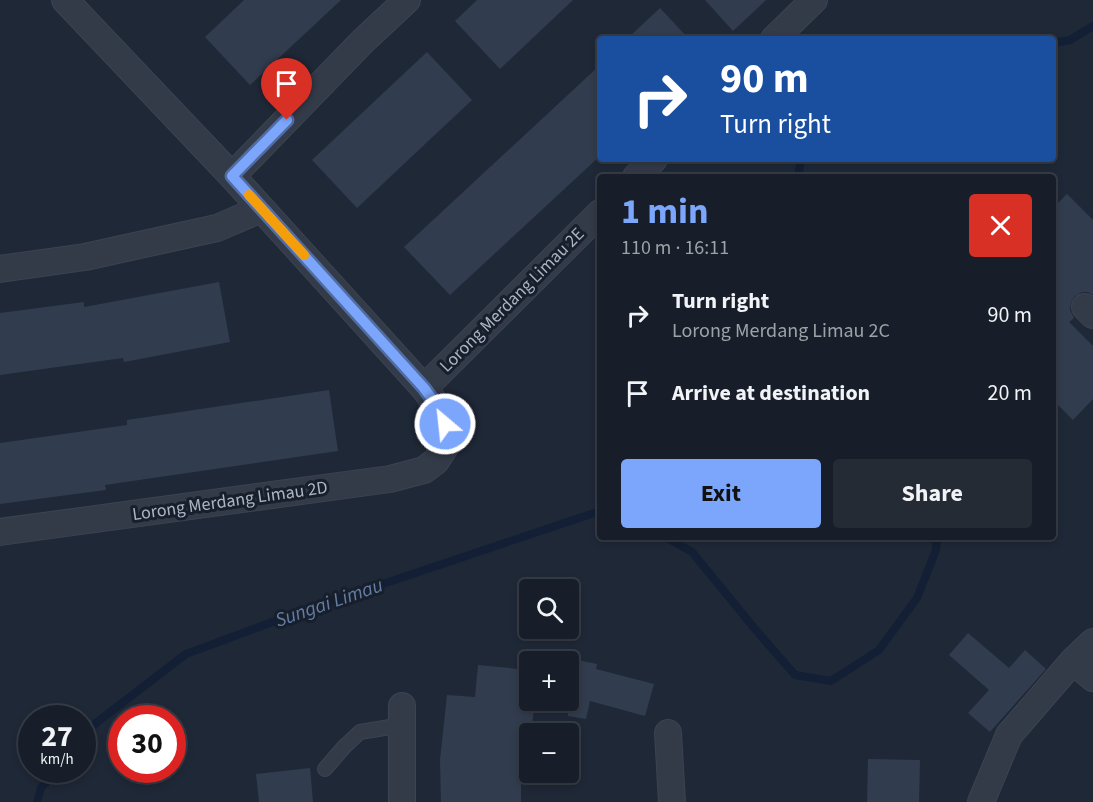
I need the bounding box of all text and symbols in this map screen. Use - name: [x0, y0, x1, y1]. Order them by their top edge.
- text: 90 m: [720, 49, 809, 109]
- pin: [261, 58, 312, 120]
- icon: right: [621, 60, 699, 138]
- icon: arrive: [270, 67, 303, 100]
- text: Turn right: [720, 105, 831, 144]
- text: 1 min: [621, 186, 709, 237]
- button: close: [969, 194, 1032, 257]
- street label: Lorong Merdang Limau 2E: [434, 222, 590, 378]
- text: 110 m · 16:11: [621, 234, 729, 262]
- text: Turn right: [672, 285, 769, 317]
- icon: right: [621, 299, 654, 332]
- text: 90 m: [987, 299, 1032, 331]
- text: Lorong Merdang Limau 2C: [672, 317, 890, 345]
- icon: arrive: [621, 377, 654, 410]
- text: Arrive at destination: [672, 377, 870, 409]
- text: 20 m: [987, 377, 1032, 409]
- position arrow: [413, 392, 477, 456]
- button: Exit: [621, 459, 821, 528]
- button: Share: [833, 459, 1032, 528]
- street label: Lorong Merdang Limau 2D: [131, 475, 329, 527]
- water label: Sungai Limau: [271, 571, 387, 635]
- map controls: [519, 579, 579, 783]
- button: search: [519, 579, 579, 639]
- button: +: [519, 651, 579, 711]
- speed limit sign: 30: [108, 705, 186, 783]
- text: 27: [41, 715, 73, 758]
- button: −: [519, 723, 579, 783]
- text: km/h: [40, 749, 74, 770]

